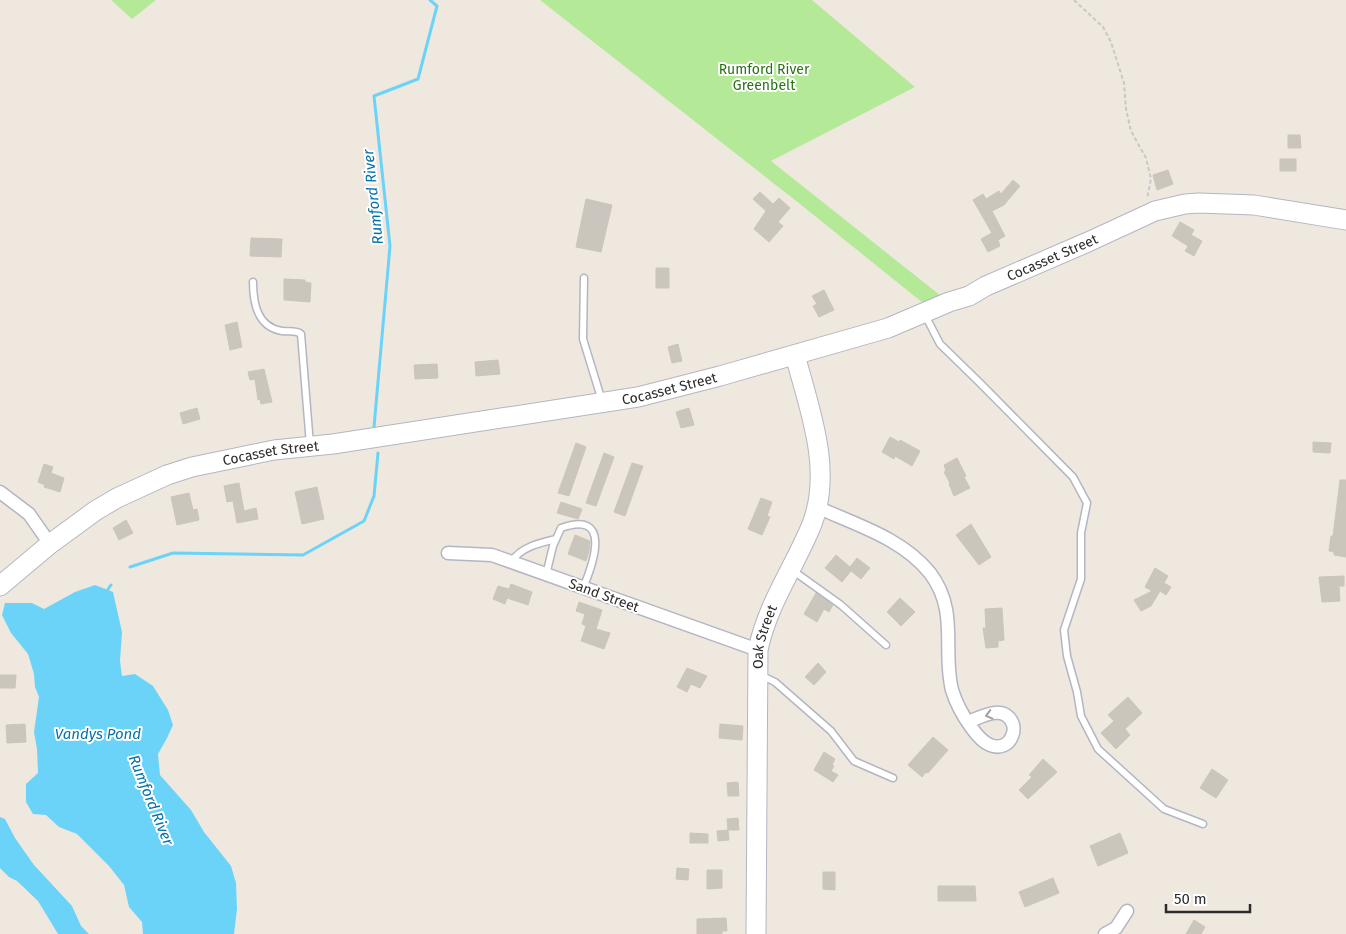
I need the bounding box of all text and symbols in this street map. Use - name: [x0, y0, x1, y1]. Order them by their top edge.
- park label: Rumford River Greenbelt: [719, 61, 810, 94]
- water label: Rumford River: [359, 147, 387, 245]
- street label: Cocasset Street: [1004, 230, 1101, 285]
- street label: Cocasset Street: [621, 369, 720, 408]
- street label: Cocasset Street: [221, 437, 321, 469]
- street label: Sand Street: [566, 575, 642, 616]
- street label: Oak Street: [750, 601, 781, 669]
- one-way arrow: [985, 709, 993, 720]
- water label: Vandys Pond: [55, 725, 141, 743]
- water label: Rumford River: [125, 752, 178, 849]
- scale bar: [1166, 882, 1250, 914]
- text: 50 m: [1174, 890, 1207, 908]

